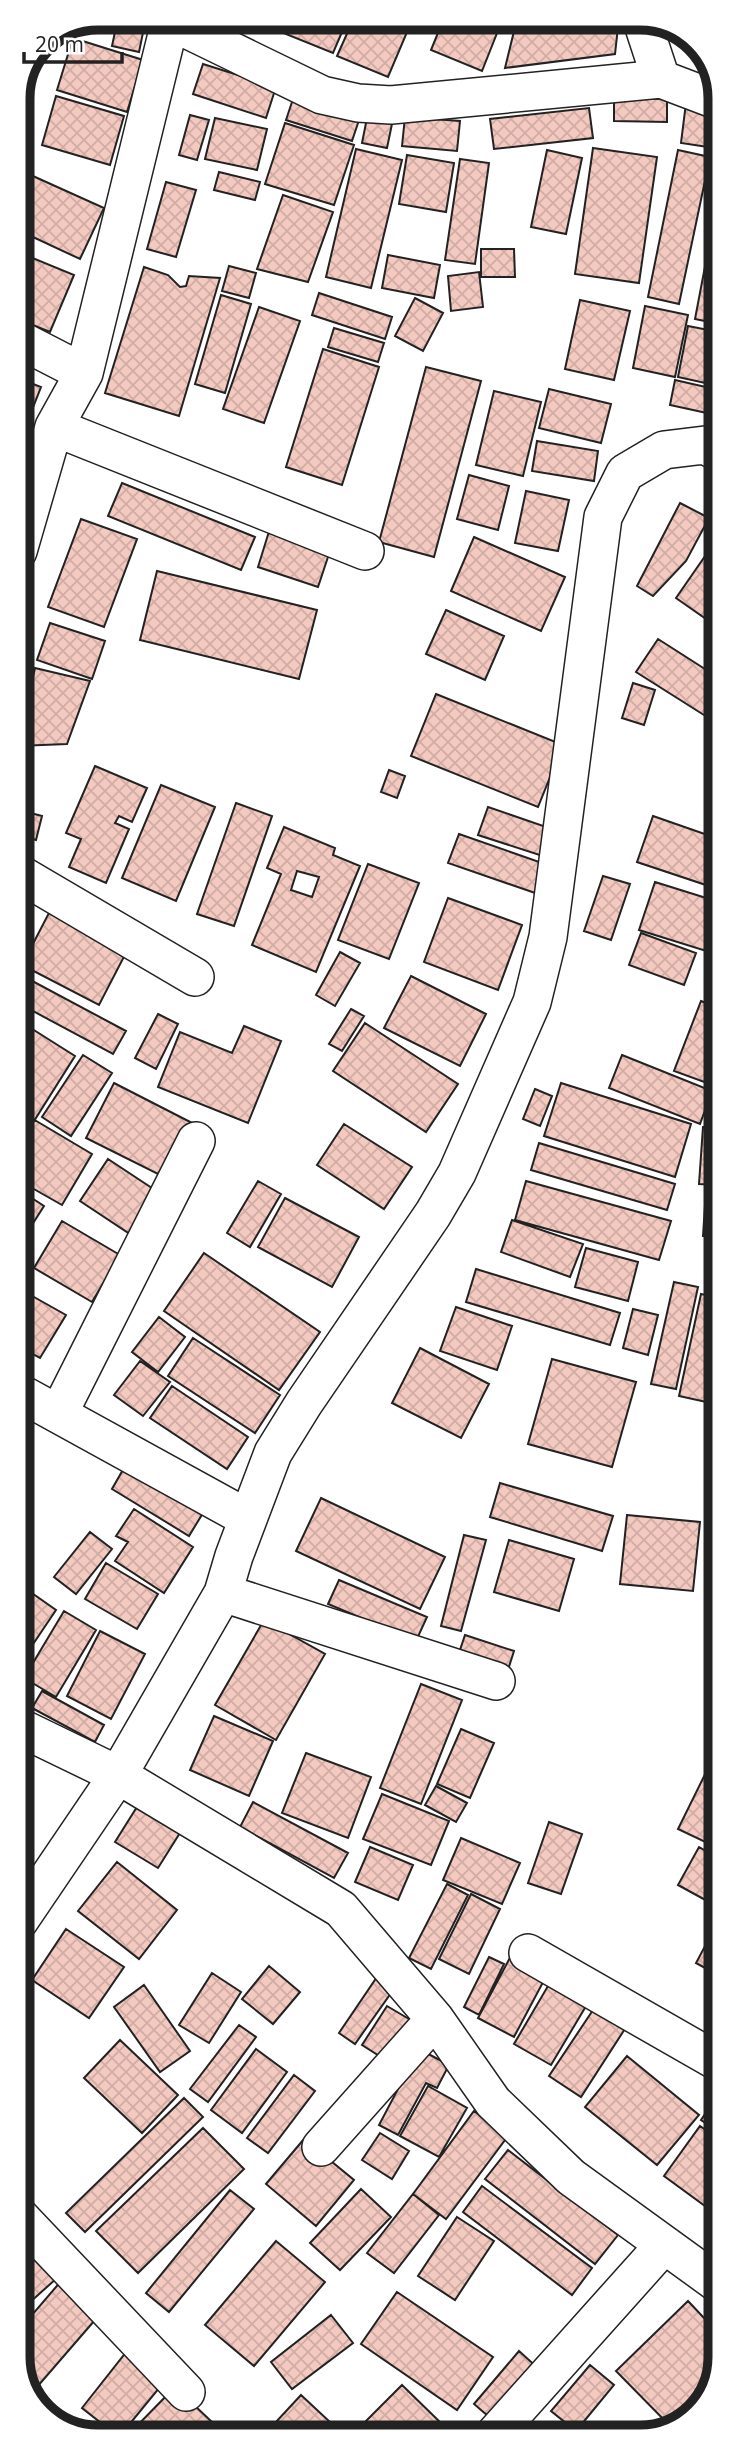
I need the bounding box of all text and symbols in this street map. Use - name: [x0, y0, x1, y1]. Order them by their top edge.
- scale bar: [24, 21, 122, 65]
- text: 20 m: [35, 30, 84, 58]

